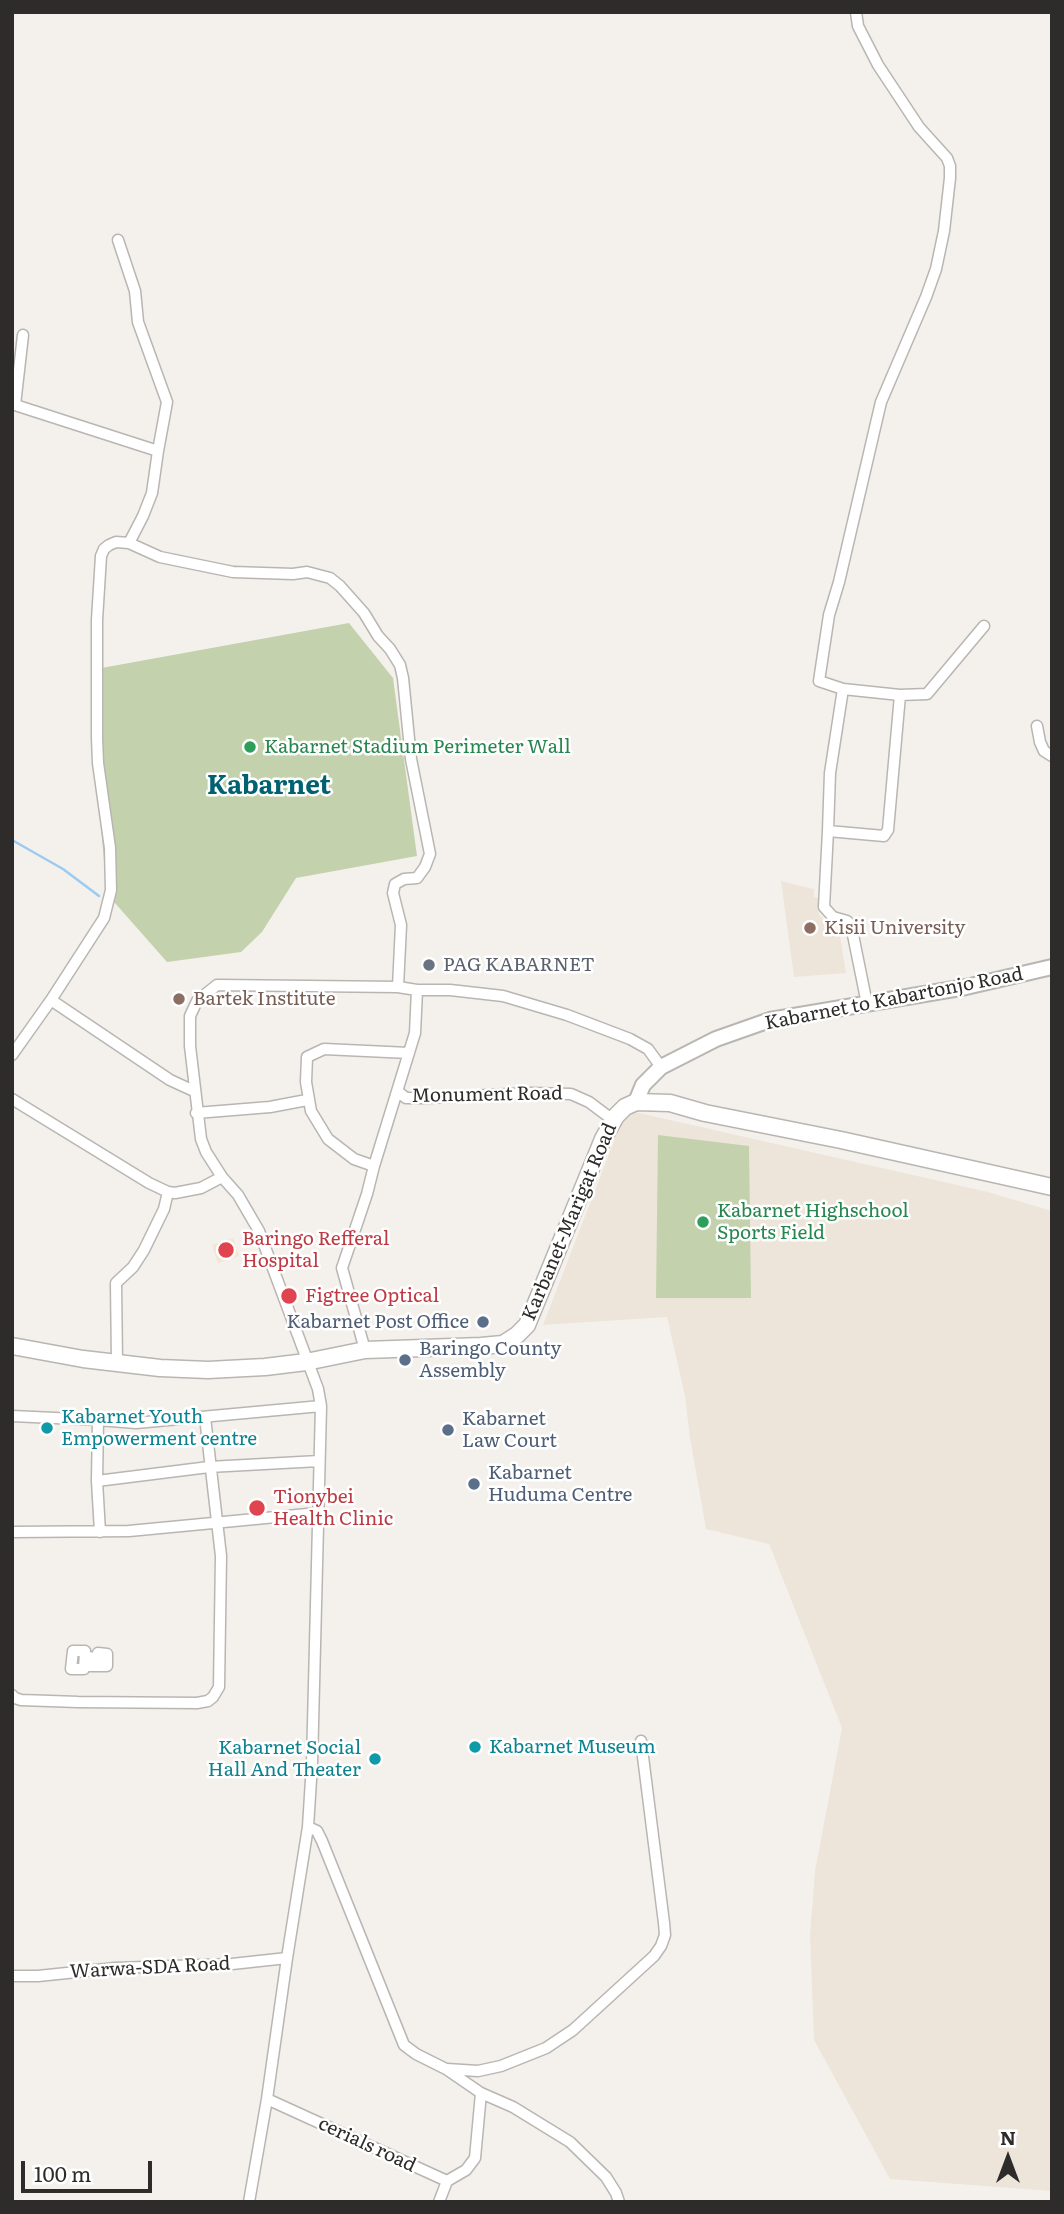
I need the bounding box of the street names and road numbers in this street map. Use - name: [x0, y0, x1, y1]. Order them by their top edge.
- street label: Kabarnet to Kabartonjo Road: [763, 963, 1025, 1035]
- street label: Monument Road: [411, 1082, 563, 1108]
- street label: Karbanet-Marigat Road: [518, 1120, 622, 1324]
- street label: Warwa-SDA Road: [69, 1952, 231, 1984]
- street label: cerials road: [315, 2112, 419, 2178]

